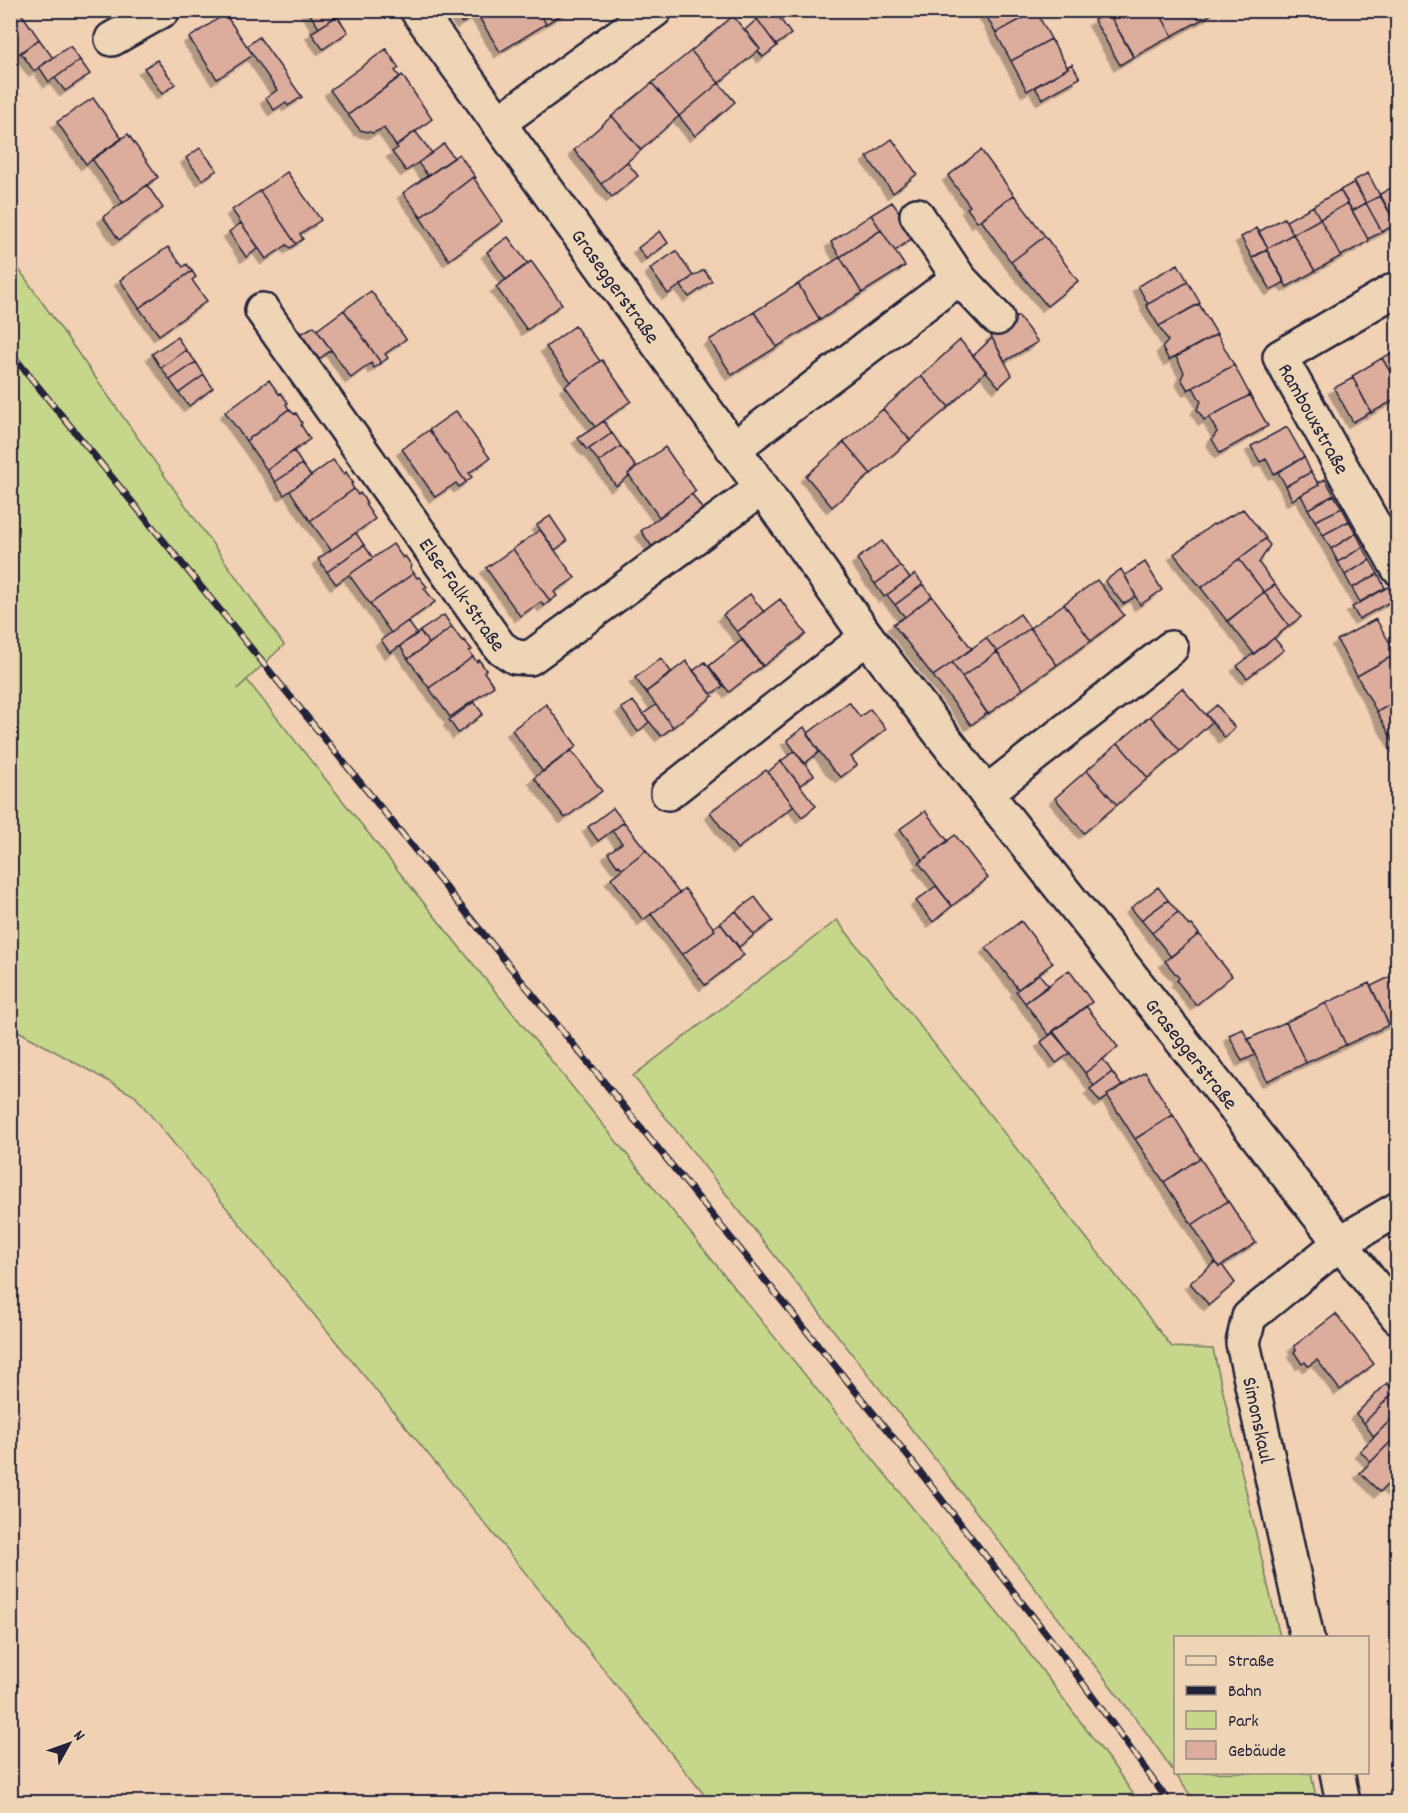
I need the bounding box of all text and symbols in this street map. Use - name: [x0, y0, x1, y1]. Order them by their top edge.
- street label: Graseggerstraße: [562, 224, 665, 351]
- street label: Rambouxstraße: [1269, 359, 1355, 481]
- street label: Else-Falk-Straße: [409, 533, 511, 659]
- street label: Graseggerstraße: [1136, 993, 1243, 1118]
- street label: Simonskaul: [1232, 1374, 1280, 1467]
- legend: [1174, 1636, 1369, 1774]
- text: Straße: [1228, 1650, 1274, 1675]
- text: Bahn: [1228, 1680, 1262, 1705]
- text: Park: [1228, 1710, 1259, 1735]
- north arrow: [39, 1714, 99, 1774]
- text: N: [67, 1726, 90, 1746]
- text: Gebäude: [1228, 1740, 1286, 1765]

